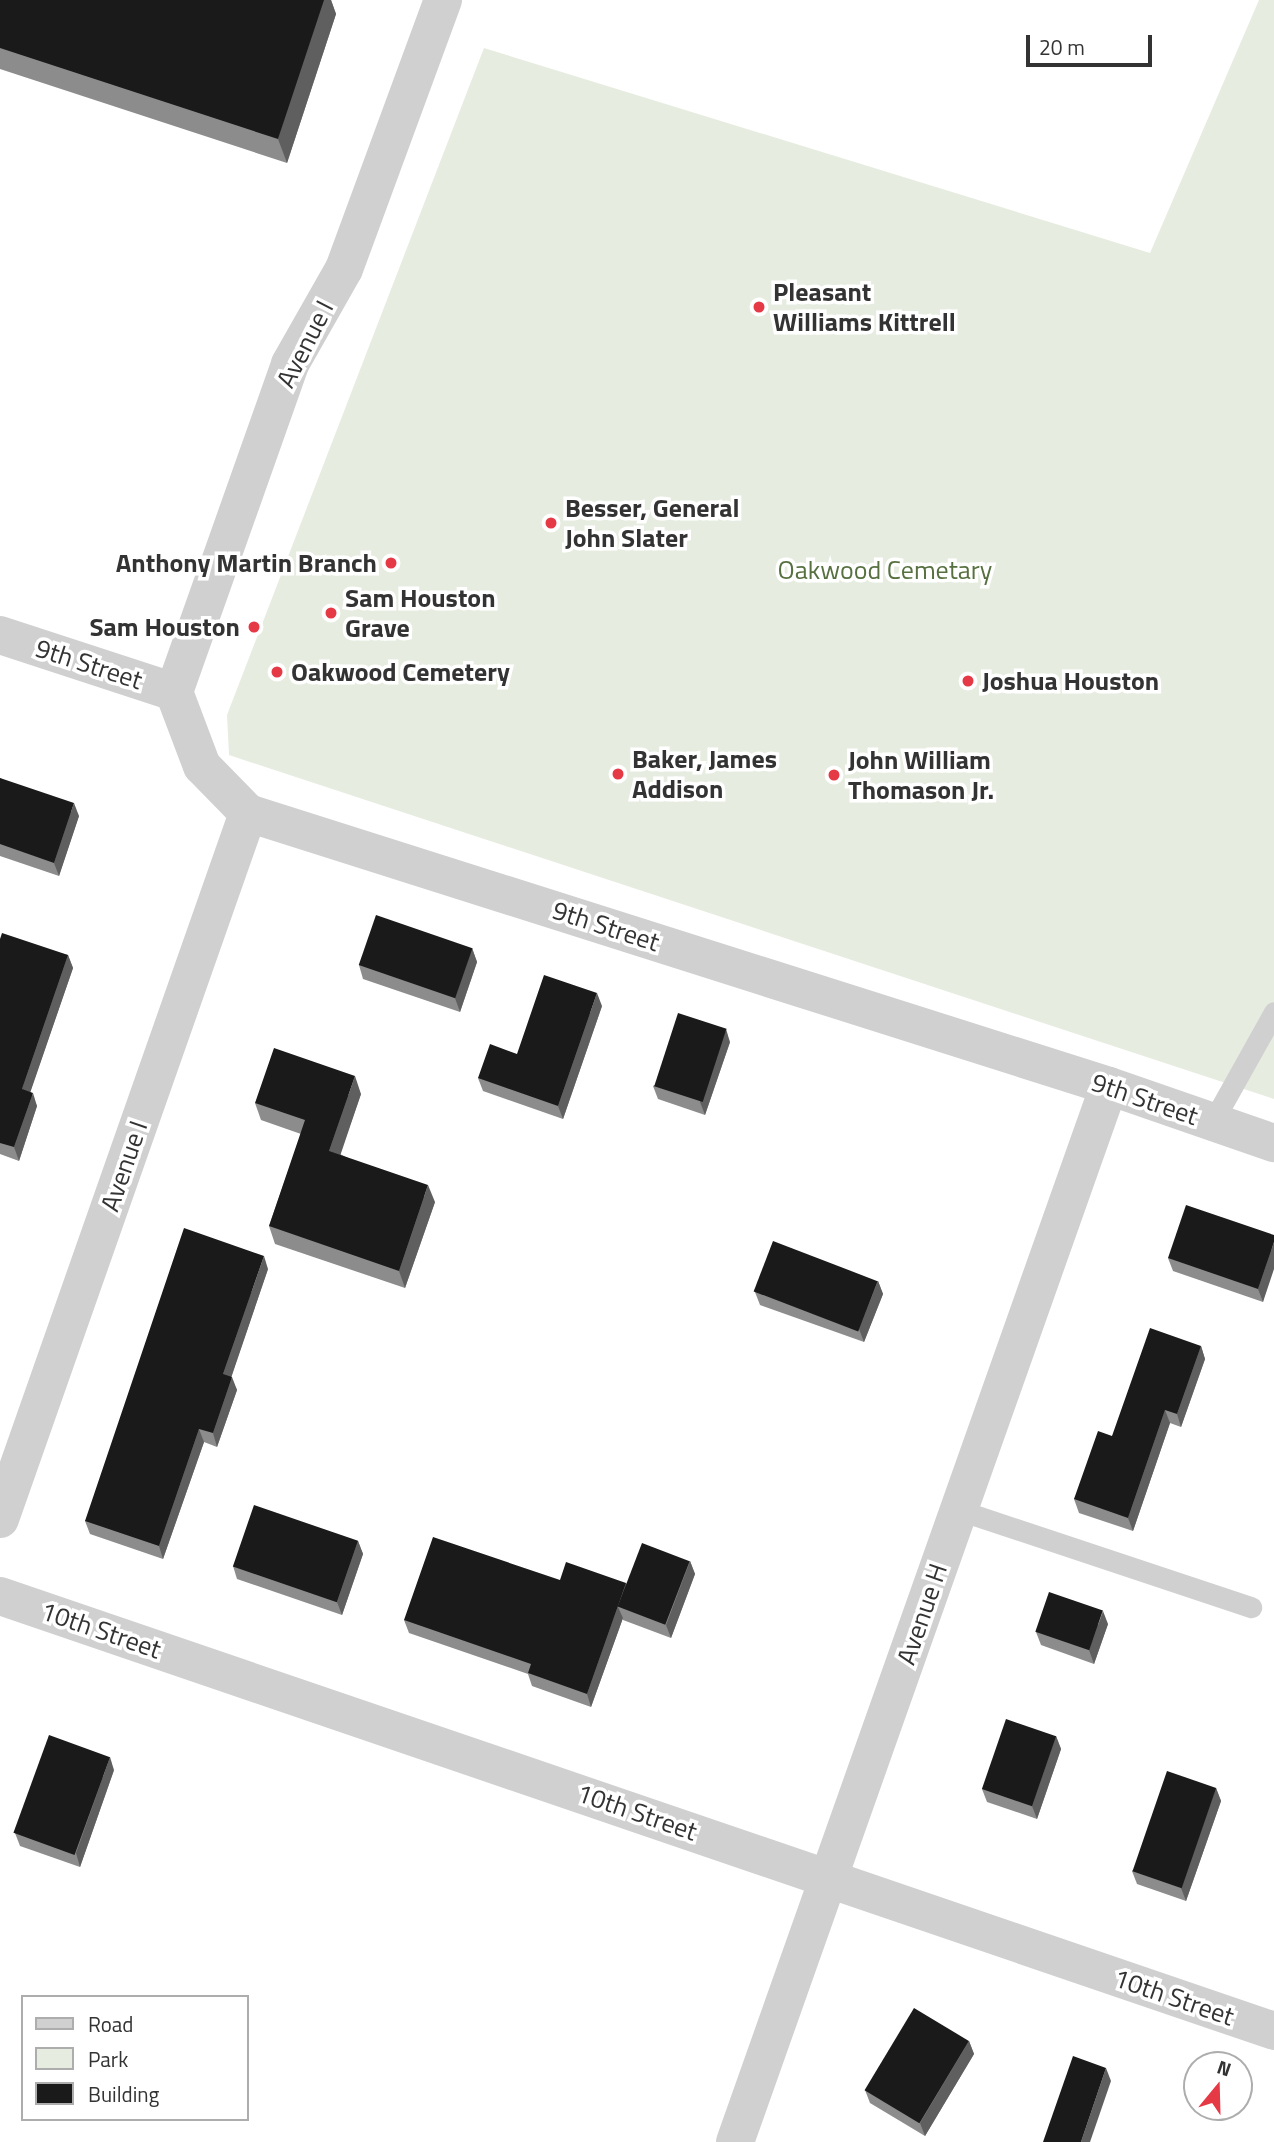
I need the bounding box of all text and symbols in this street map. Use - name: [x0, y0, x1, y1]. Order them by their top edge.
- scale bar: [1029, 21, 1155, 65]
- text: 20 m: [1039, 31, 1085, 63]
- place label: Pleasant Williams Kittrell: [773, 276, 956, 338]
- street label: Avenue I: [270, 295, 340, 393]
- marker: Pleasant Williams Kittrell: [751, 299, 767, 315]
- place label: Besser, General John Slater: [565, 492, 740, 554]
- marker: Besser, General John Slater: [543, 515, 559, 531]
- place label: Anthony Martin Branch: [116, 547, 377, 579]
- park label: Oakwood Cemetary: [778, 554, 992, 586]
- marker: Anthony Martin Branch: [383, 555, 399, 571]
- place label: Sam Houston Grave: [345, 582, 496, 644]
- marker: Sam Houston Grave: [323, 605, 339, 621]
- place label: Sam Houston: [89, 611, 240, 643]
- marker: Sam Houston: [246, 619, 262, 635]
- street label: 9th Street: [32, 632, 146, 696]
- place label: Oakwood Cemetery: [291, 656, 510, 688]
- marker: Oakwood Cemetery: [269, 664, 285, 680]
- place label: Joshua Houston: [982, 665, 1159, 697]
- marker: Joshua Houston: [960, 673, 976, 689]
- place label: Baker, James Addison: [632, 743, 777, 804]
- place label: John William Thomason Jr.: [848, 744, 994, 806]
- marker: Baker, James Addison: [610, 766, 626, 782]
- marker: John William Thomason Jr.: [826, 767, 842, 783]
- street label: 9th Street: [549, 894, 663, 958]
- street label: 9th Street: [1088, 1066, 1202, 1132]
- street label: Avenue I: [94, 1117, 154, 1215]
- street label: Avenue H: [890, 1559, 954, 1669]
- street label: 10th Street: [37, 1595, 165, 1665]
- street label: 10th Street: [573, 1777, 701, 1847]
- street label: 10th Street: [1110, 1962, 1238, 2032]
- legend: [21, 1995, 248, 2121]
- text: Road: [88, 2008, 133, 2040]
- text: Park: [88, 2043, 128, 2075]
- north arrow: [1183, 2051, 1253, 2121]
- text: N: [1213, 2052, 1235, 2083]
- text: Building: [88, 2078, 159, 2110]

